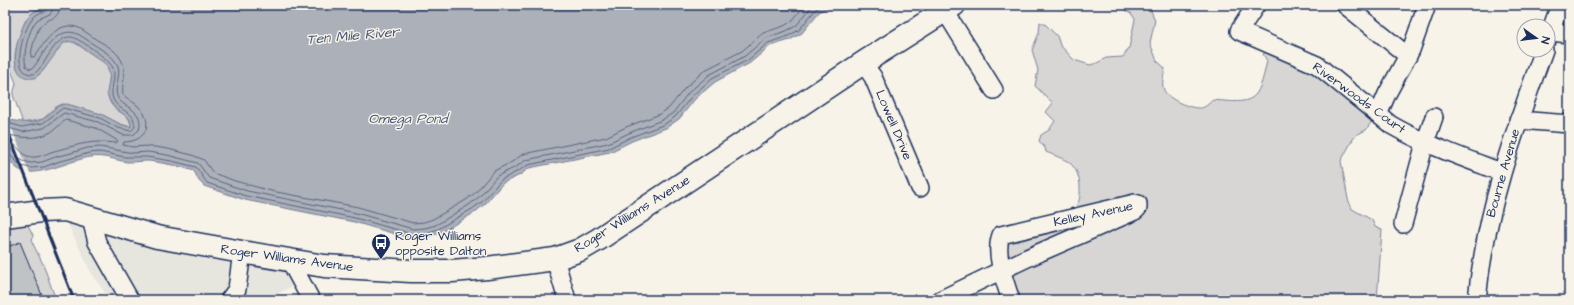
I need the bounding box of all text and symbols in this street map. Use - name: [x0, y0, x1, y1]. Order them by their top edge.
- north arrow: [1516, 18, 1556, 58]
- water label: Ten Mile River: [306, 22, 401, 50]
- text: N: [1537, 35, 1553, 46]
- street label: Riverwoods Court: [1309, 58, 1410, 138]
- street label: Lowell Drive: [871, 87, 917, 163]
- water label: Omega Pond: [369, 109, 450, 129]
- street label: Bourne Avenue: [1482, 127, 1524, 219]
- street label: Roger Williams Avenue: [571, 171, 694, 258]
- street label: Kelley Avenue: [1052, 197, 1135, 232]
- place label: Roger Williams opposite Dalton: [395, 227, 487, 260]
- bus stop icon: Roger Williams opposite Dalton: [370, 232, 392, 260]
- street label: Roger Williams Avenue: [219, 240, 354, 277]

